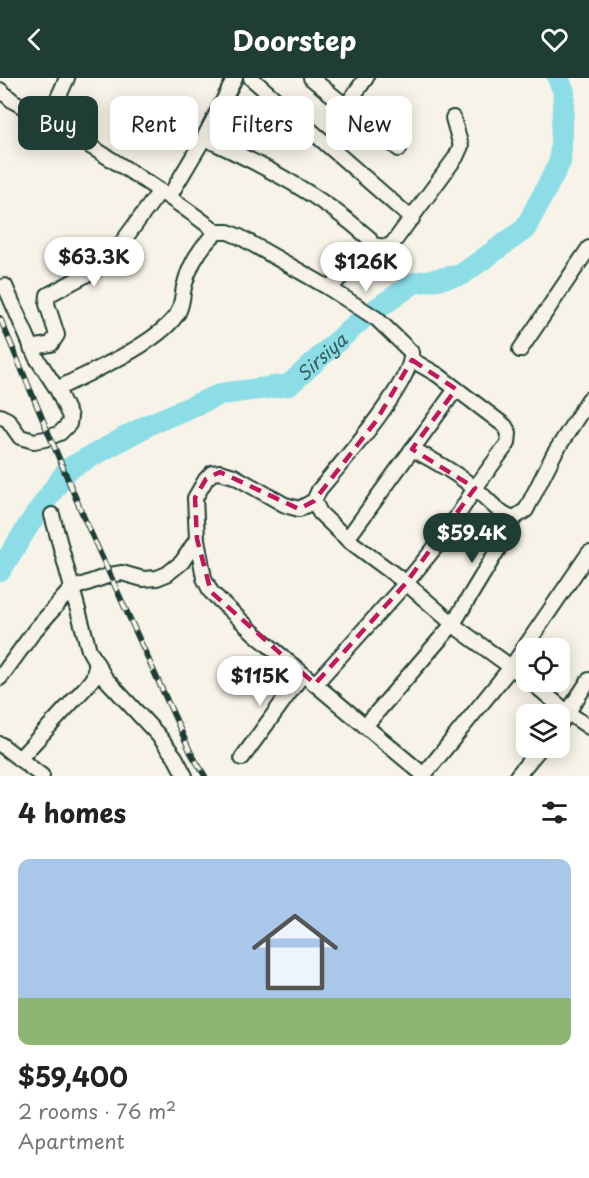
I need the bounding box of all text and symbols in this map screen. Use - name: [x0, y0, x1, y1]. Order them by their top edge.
- text: Doorstep: [232, 19, 357, 60]
- icon: back: [18, 23, 51, 56]
- icon: heart: [538, 23, 571, 56]
- chip: Buy: [18, 96, 98, 150]
- chip: Rent: [110, 96, 198, 150]
- chip: Filters: [210, 96, 314, 150]
- chip: New: [326, 96, 412, 150]
- pin: $63.3K: [45, 237, 143, 288]
- text: $63.3K: [58, 241, 130, 271]
- pin: $126K: [324, 242, 408, 293]
- text: $126K: [334, 246, 398, 276]
- water label: Sirsiya: [290, 325, 353, 386]
- pin: $59.4K: [423, 513, 521, 564]
- text: $59.4K: [437, 517, 507, 547]
- map controls: [516, 638, 570, 758]
- button: locate: [516, 638, 570, 692]
- pin: $115K: [218, 656, 302, 707]
- text: $115K: [231, 660, 289, 690]
- button: layers: [516, 704, 570, 758]
- text: 4 homes: [18, 793, 126, 832]
- icon: filters: [538, 796, 571, 829]
- icon: home: [241, 898, 349, 1006]
- text: $59,400: [18, 1057, 128, 1096]
- text: 2 rooms · 76 m²: [18, 1096, 176, 1126]
- text: Apartment: [18, 1126, 125, 1156]

